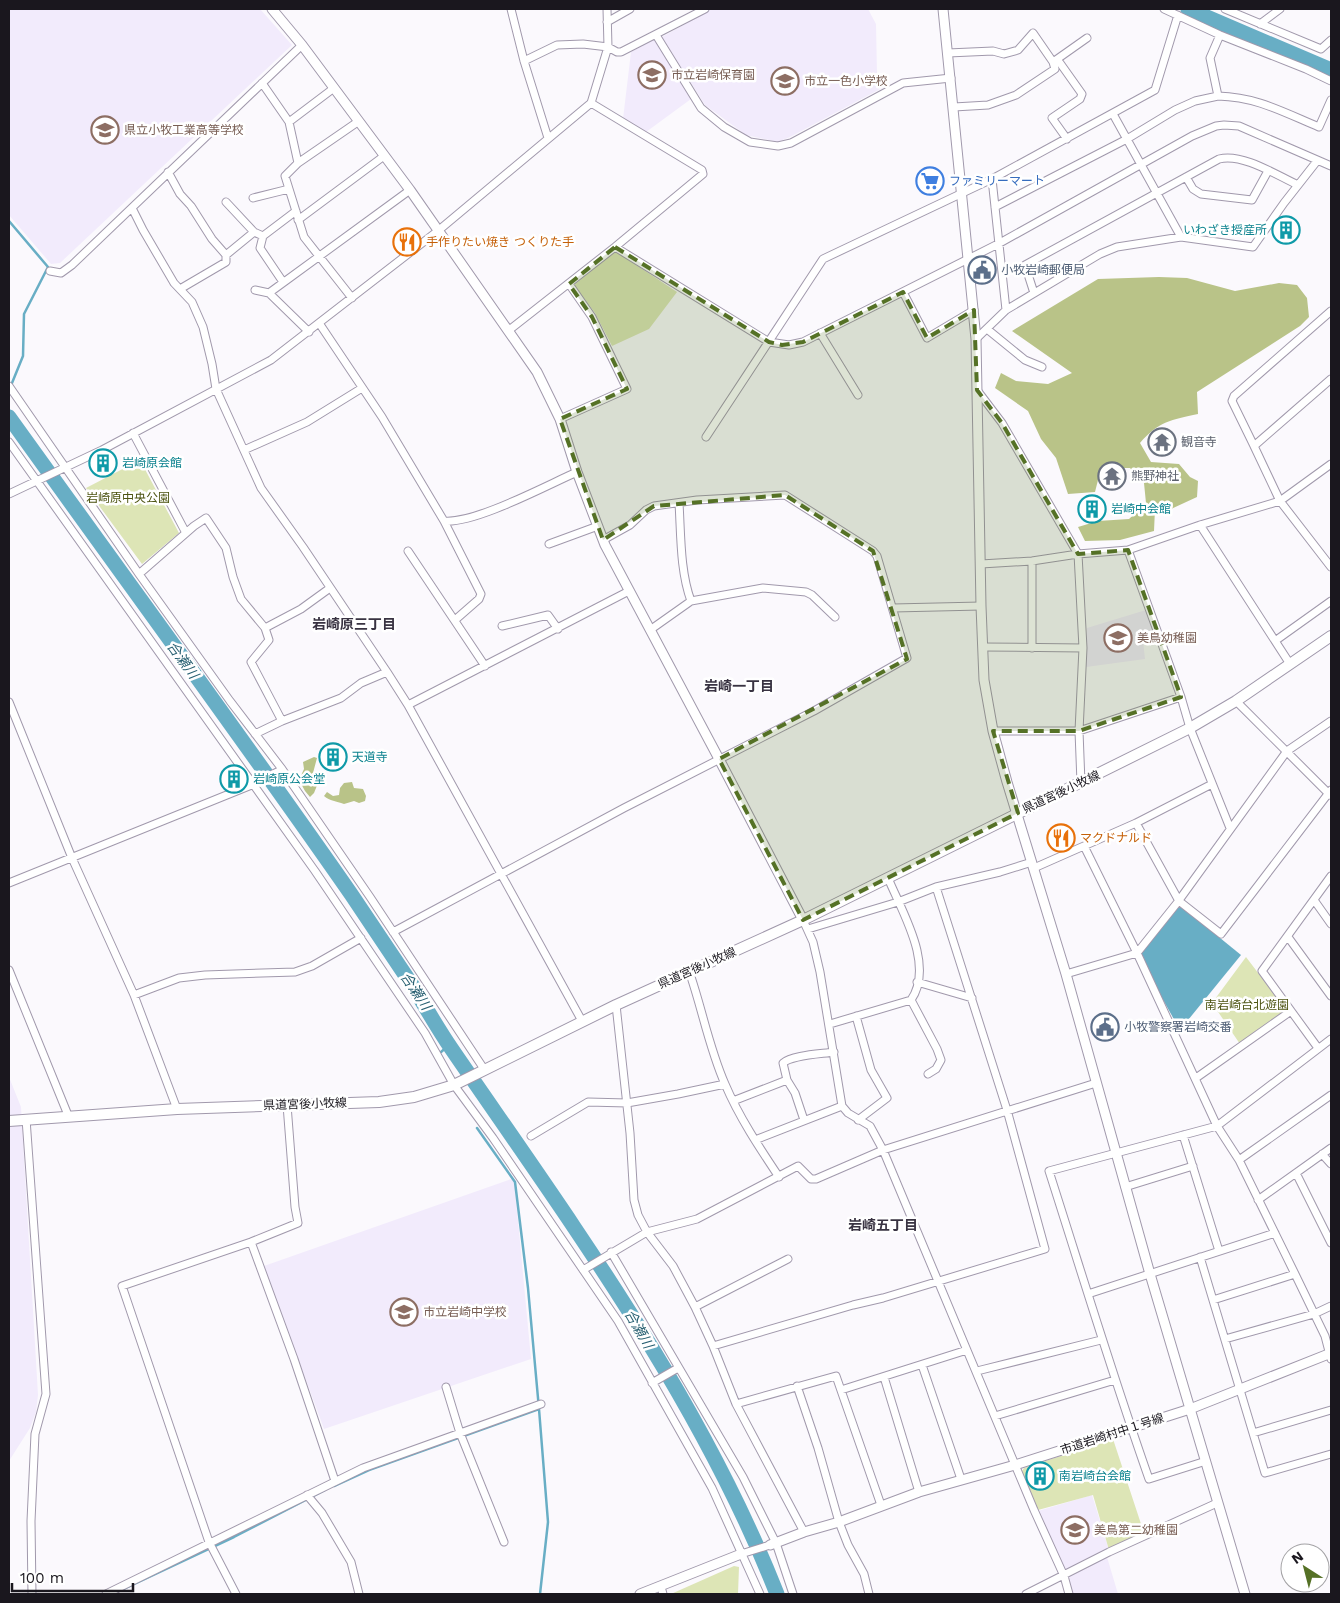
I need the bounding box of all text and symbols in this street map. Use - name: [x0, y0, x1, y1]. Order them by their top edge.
- school or university icon: 市立岩崎保育園: [637, 60, 667, 90]
- school or university icon: 市立一色小学校: [770, 66, 800, 96]
- place label: 市立岩崎保育園: [671, 68, 755, 82]
- place label: 市立一色小学校: [804, 74, 888, 88]
- school or university icon: 県立小牧工業高等学校: [90, 115, 120, 145]
- place label: 県立小牧工業高等学校: [124, 123, 244, 137]
- supermarket icon: ファミリーマート: [915, 166, 945, 196]
- place label: ファミリーマート: [949, 174, 1045, 188]
- building icon: いわざき授産所: [1271, 215, 1301, 245]
- place label: いわざき授産所: [1183, 223, 1267, 237]
- restaurant icon: 手作りたい焼き つくりた手: [392, 227, 422, 257]
- place label: 手作りたい焼き つくりた手: [426, 235, 574, 249]
- public building icon: 小牧岩崎郵便局: [967, 255, 997, 285]
- place label: 小牧岩崎郵便局: [1001, 263, 1085, 277]
- temple icon: 観音寺: [1147, 427, 1177, 457]
- place label: 観音寺: [1181, 435, 1217, 449]
- building icon: 岩崎原会館: [88, 448, 118, 478]
- place label: 岩崎原会館: [122, 456, 182, 470]
- temple icon: 熊野神社: [1097, 461, 1127, 491]
- place label: 熊野神社: [1131, 469, 1179, 483]
- park label: 岩崎原中央公園: [86, 491, 170, 505]
- building icon: 岩崎中会館: [1077, 494, 1107, 524]
- place label: 岩崎中会館: [1111, 502, 1171, 516]
- district label: 岩崎原三丁目: [312, 616, 396, 632]
- school or university icon: 美鳥幼稚園: [1103, 623, 1133, 653]
- place label: 美鳥幼稚園: [1137, 631, 1197, 645]
- water label: 合瀬川: [164, 638, 203, 683]
- district label: 岩崎一丁目: [704, 678, 774, 694]
- building icon: 天道寺: [318, 742, 348, 772]
- place label: 天道寺: [352, 750, 388, 764]
- building icon: 岩崎原公会堂: [219, 764, 249, 794]
- street label: 県道宮後小牧線: [1020, 768, 1102, 816]
- place label: 岩崎原公会堂: [253, 772, 325, 786]
- restaurant icon: マクドナルド: [1046, 823, 1076, 853]
- place label: マクドナルド: [1080, 831, 1152, 845]
- street label: 県道宮後小牧線: [656, 945, 738, 991]
- water label: 合瀬川: [398, 969, 435, 1015]
- park label: 南岩崎台北遊園: [1205, 998, 1289, 1012]
- public building icon: 小牧警察署岩崎交番: [1090, 1012, 1120, 1042]
- place label: 小牧警察署岩崎交番: [1124, 1020, 1232, 1034]
- street label: 県道宮後小牧線: [263, 1096, 347, 1112]
- district label: 岩崎五丁目: [848, 1217, 918, 1233]
- school or university icon: 市立岩崎中学校: [389, 1297, 419, 1327]
- place label: 市立岩崎中学校: [423, 1305, 507, 1319]
- water label: 合瀬川: [622, 1307, 657, 1353]
- street label: 市道岩崎村中１号線: [1058, 1411, 1166, 1457]
- building icon: 南岩崎台会館: [1025, 1461, 1055, 1491]
- place label: 南岩崎台会館: [1059, 1469, 1131, 1483]
- school or university icon: 美鳥第二幼稚園: [1060, 1515, 1090, 1545]
- place label: 美鳥第二幼稚園: [1094, 1523, 1178, 1537]
- north arrow: [1280, 1543, 1330, 1593]
- text: N: [1288, 1548, 1306, 1567]
- scale bar: [12, 1560, 134, 1592]
- text: 100 m: [20, 1569, 64, 1587]

